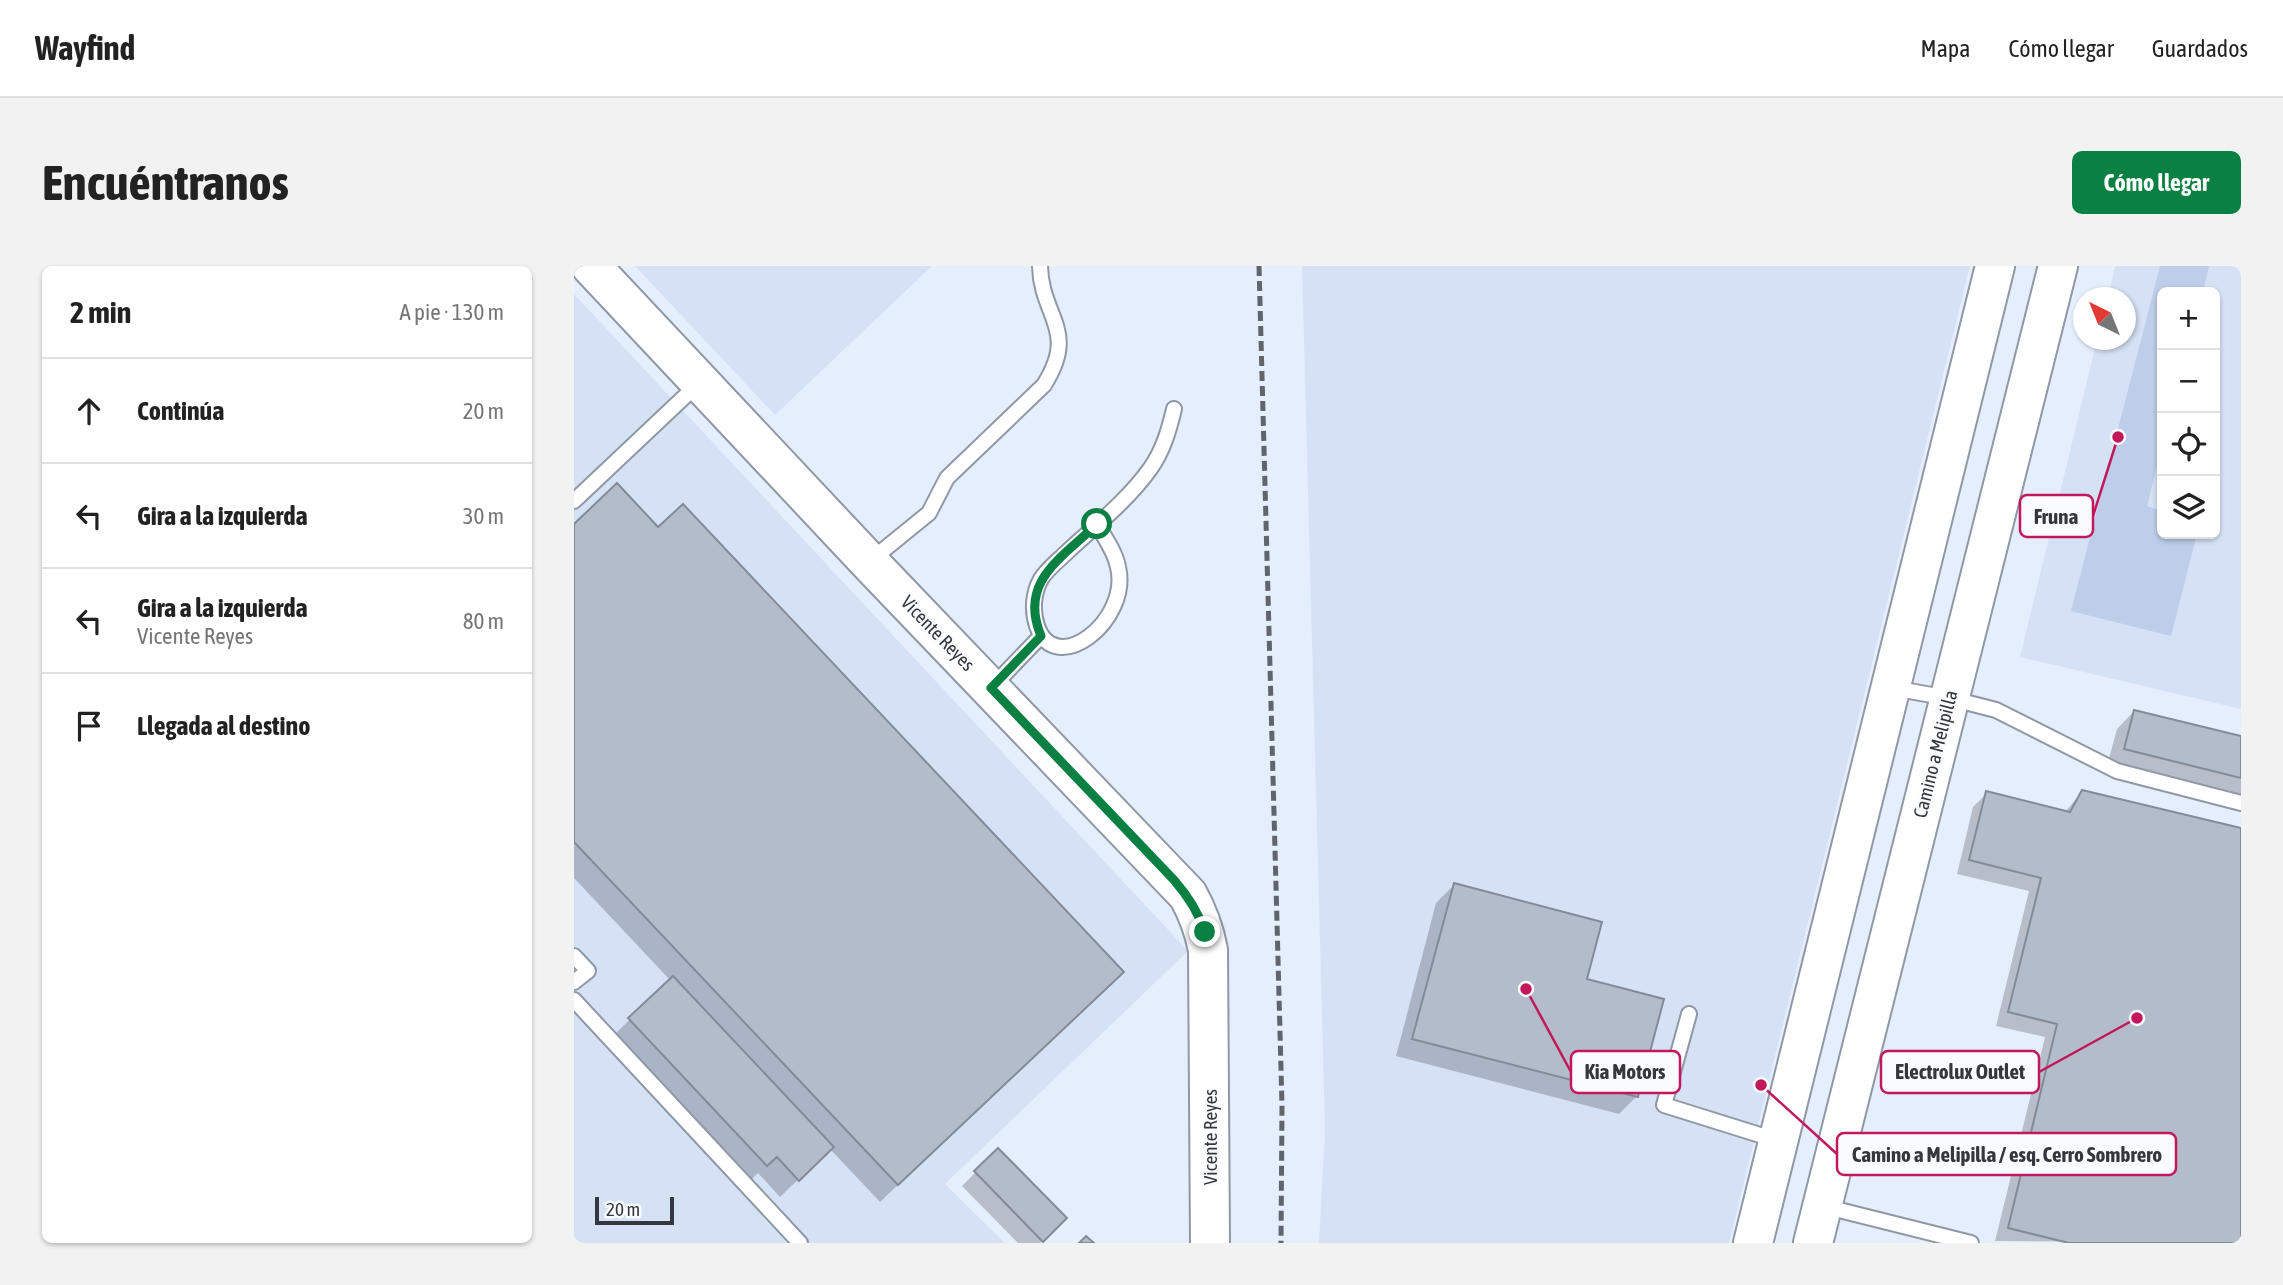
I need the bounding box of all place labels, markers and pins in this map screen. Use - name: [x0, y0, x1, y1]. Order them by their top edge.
- callout: Fruna: [2020, 495, 2093, 537]
- callout: Kia Motors: [1571, 1051, 1680, 1093]
- callout: Electrolux Outlet: [1881, 1051, 2039, 1093]
- callout: Camino a Melipilla / esq. Cerro Sombrero: [1837, 1133, 2176, 1175]

